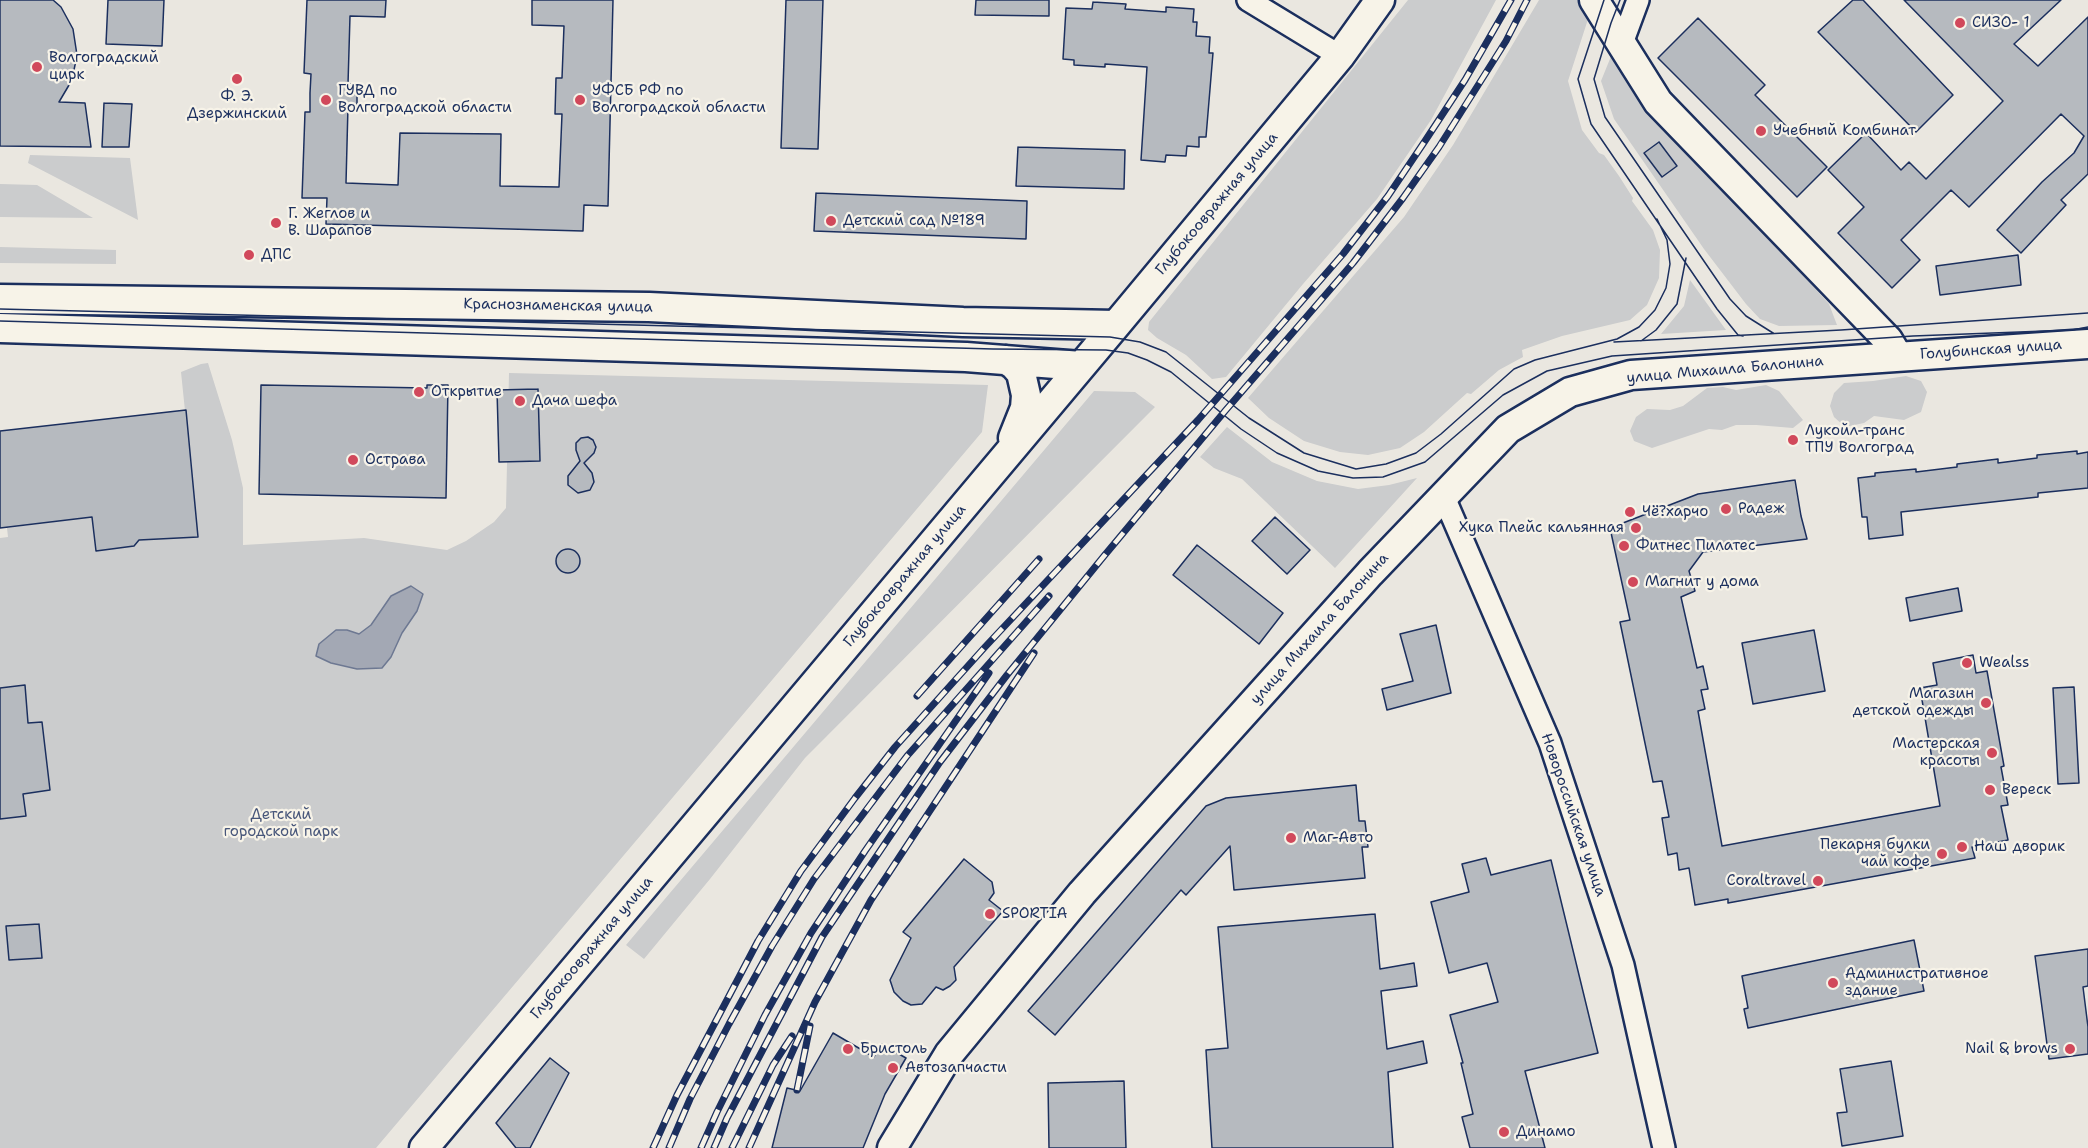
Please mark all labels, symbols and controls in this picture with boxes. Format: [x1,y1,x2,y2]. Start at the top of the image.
place label: СИЗО- 1 [1972,14,2030,32]
marker: СИЗО- 1 [1953,16,1967,30]
place label: Волгоградский цирк [49,49,158,84]
marker: Волгоградский цирк [30,60,44,74]
marker: Ф. Э. Дзержинский [230,72,244,86]
place label: ГУВД по Волгоградской области [338,82,512,117]
place label: УФСБ РФ по Волгоградской области [592,82,766,117]
place label: Ф. Э. Дзержинский [187,88,287,123]
marker: ГУВД по Волгоградской области [319,93,333,107]
marker: УФСБ РФ по Волгоградской области [573,93,587,107]
place label: Учебный Комбинат [1773,122,1916,140]
marker: Учебный Комбинат [1754,124,1768,138]
street label: Глубокоовражная улица [1152,129,1282,279]
place label: Г. Жеглов и В. Шарапов [288,205,372,240]
place label: Детский сад №189 [843,212,985,230]
marker: Детский сад №189 [824,214,838,228]
marker: Г. Жеглов и В. Шарапов [269,216,283,230]
place label: ДПС [261,246,291,264]
marker: ДПС [242,248,256,262]
street label: Краснознаменская улица [463,295,653,317]
street label: Голубинская улица [1919,336,2063,364]
street label: улица Михаила Балонина [1626,352,1824,388]
place label: Открытие [431,383,502,401]
marker: Открытие [412,385,426,399]
place label: Дача шефа [532,392,617,410]
marker: Дача шефа [513,394,527,408]
place label: Лукойл-транс ТПУ Волгоград [1805,422,1914,457]
marker: Лукойл-транс ТПУ Волгоград [1786,433,1800,447]
place label: Острава [365,451,426,469]
marker: Острава [346,453,360,467]
place label: Радеж [1738,500,1784,518]
street label: Глубокоовражная улица [840,501,970,651]
marker: Радеж [1719,502,1733,516]
place label: Чё?харчо [1642,503,1708,521]
marker: Чё?харчо [1623,505,1637,519]
place label: Хука Плейс кальянная [1459,519,1624,537]
marker: Хука Плейс кальянная [1629,521,1643,535]
place label: Фитнес Пилатес [1636,537,1756,555]
marker: Фитнес Пилатес [1617,539,1631,553]
street label: улица Михаила Балонина [1247,550,1393,708]
place label: Магнит у дома [1645,573,1759,591]
marker: Магнит у дома [1626,575,1640,589]
place label: Wealss [1979,654,2029,672]
marker: Wealss [1960,656,1974,670]
place label: Магазин детской одежды [1853,685,1974,720]
marker: Магазин детской одежды [1979,696,1993,710]
street label: Новороссийская улица [1537,731,1609,899]
place label: Мастерская красоты [1892,735,1980,770]
marker: Мастерская красоты [1985,746,1999,760]
place label: Вереск [2002,781,2051,799]
marker: Вереск [1983,783,1997,797]
park label: Детский городской парк [224,806,338,841]
place label: Маг-Авто [1303,829,1373,847]
marker: Маг-Авто [1284,831,1298,845]
place label: Пекарня булки чай кофе [1820,836,1930,871]
place label: Наш дворик [1974,838,2065,856]
marker: Наш дворик [1955,840,1969,854]
marker: Пекарня булки чай кофе [1935,847,1949,861]
place label: Coraltravel [1727,872,1806,890]
street label: Глубокоовражная улица [527,873,657,1023]
marker: Coraltravel [1811,874,1825,888]
place label: SPORTIA [1002,905,1067,923]
marker: SPORTIA [983,907,997,921]
place label: Административное здание [1845,965,1989,1000]
marker: Административное здание [1826,976,1840,990]
place label: Бристоль [860,1040,927,1058]
place label: Nail & brows [1965,1040,2058,1058]
marker: Бристоль [841,1042,855,1056]
marker: Nail & brows [2063,1042,2077,1056]
place label: Автозапчасти [905,1059,1007,1077]
marker: Автозапчасти [886,1061,900,1075]
place label: Динамо [1516,1123,1576,1141]
marker: Динамо [1497,1125,1511,1139]

